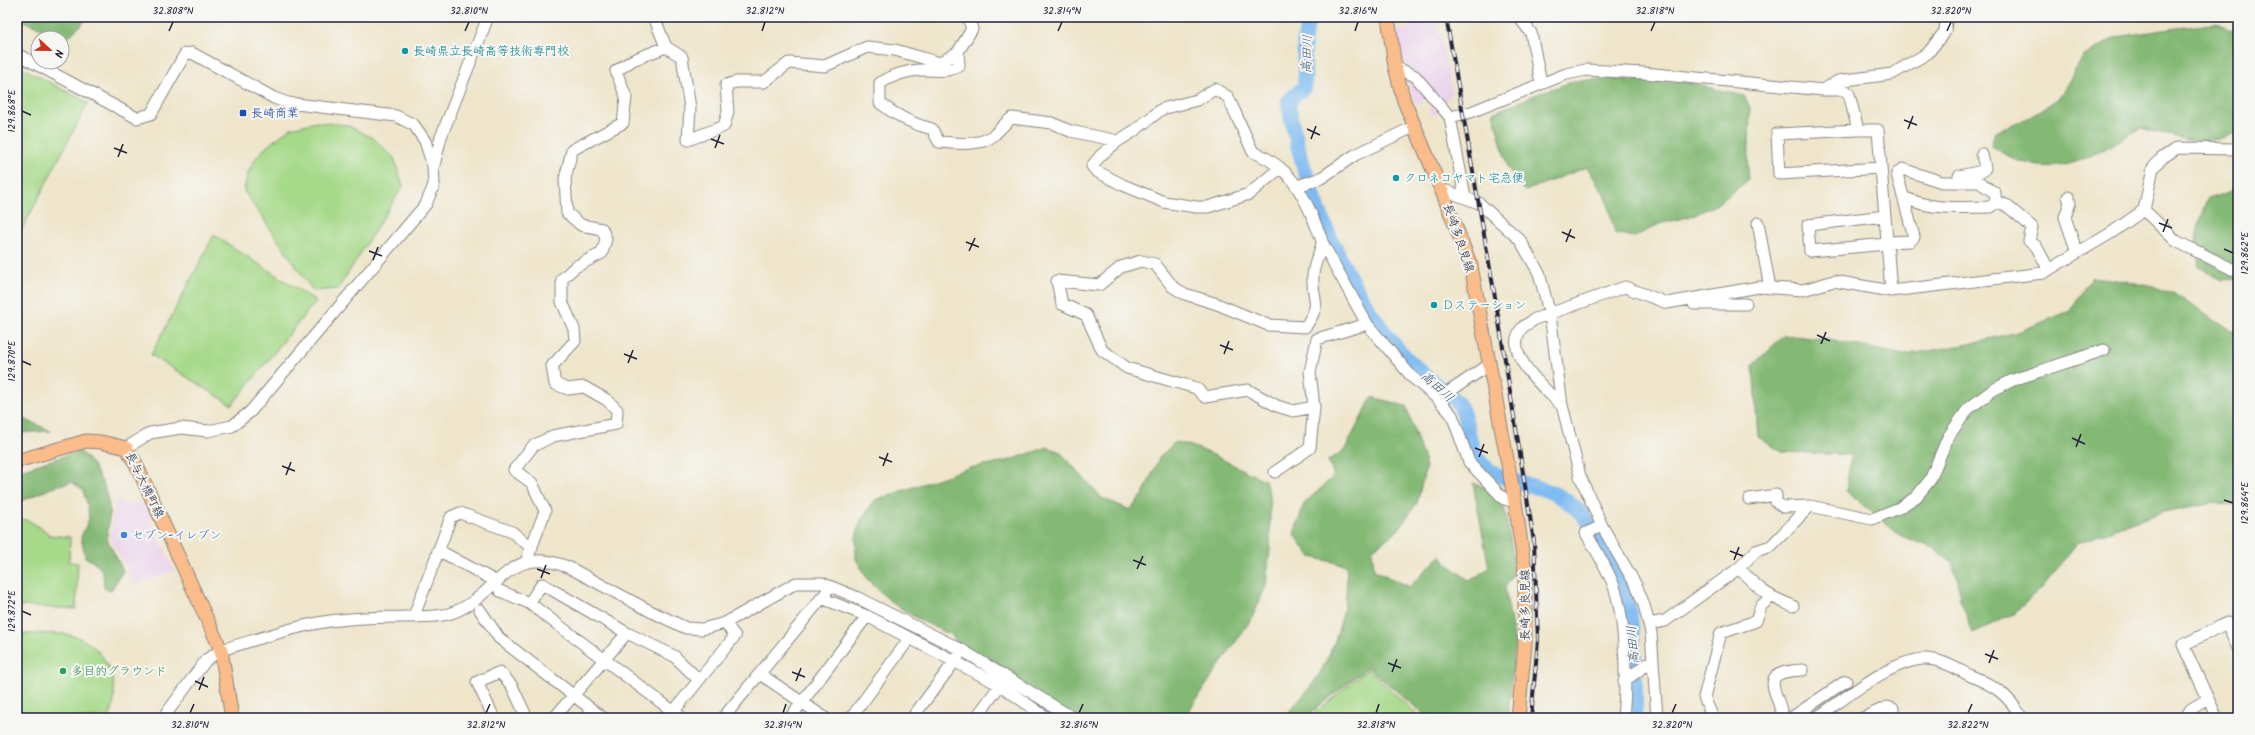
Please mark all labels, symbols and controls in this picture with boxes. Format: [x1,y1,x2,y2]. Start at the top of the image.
text: 32.808°N [152,3,194,19]
text: 32.810°N [450,3,488,19]
text: 32.812°N [745,3,785,19]
text: 32.814°N [1043,3,1082,19]
text: 32.816°N [1339,3,1378,19]
text: 32.818°N [1635,3,1675,19]
text: 32.820°N [1931,3,1972,19]
north arrow [30,30,70,70]
water label: 高田川 [1296,34,1319,74]
place label: 長崎県立長崎高等技術専門校 [413,42,569,61]
marker: 長崎県立長崎高等技術専門校 [400,46,410,56]
text: N [49,47,68,60]
text: 129.868°E [4,88,20,133]
place label: 長崎商業 [251,104,299,123]
marker: 長崎商業 [238,108,248,118]
place label: クロネコヤマト宅急便 [1404,169,1524,188]
marker: クロネコヤマト宅急便 [1391,173,1401,183]
street label: 長崎多良見線 [1438,201,1479,275]
text: 129.862°E [2237,230,2253,274]
place label: Ｄステーション [1442,296,1526,315]
marker: Ｄステーション [1429,300,1439,310]
text: 129.870°E [4,339,20,382]
water label: 高田川 [1415,366,1459,408]
street label: 長与大橋町線 [120,449,169,522]
text: 129.864°E [2237,481,2253,524]
place label: セブン-イレブン [132,526,222,545]
marker: セブン-イレブン [119,530,129,540]
street label: 長崎多良見線 [1516,569,1535,641]
text: 129.872°E [4,589,20,632]
water label: 高田川 [1622,625,1645,665]
place label: 多目的グラウンド [71,662,167,681]
marker: 多目的グラウンド [58,666,68,676]
text: 32.810°N [171,717,209,733]
text: 32.812°N [466,717,506,733]
text: 32.814°N [764,717,803,733]
text: 32.816°N [1060,717,1099,733]
text: 32.818°N [1356,717,1396,733]
text: 32.820°N [1652,717,1693,733]
text: 32.822°N [1947,717,1989,733]

